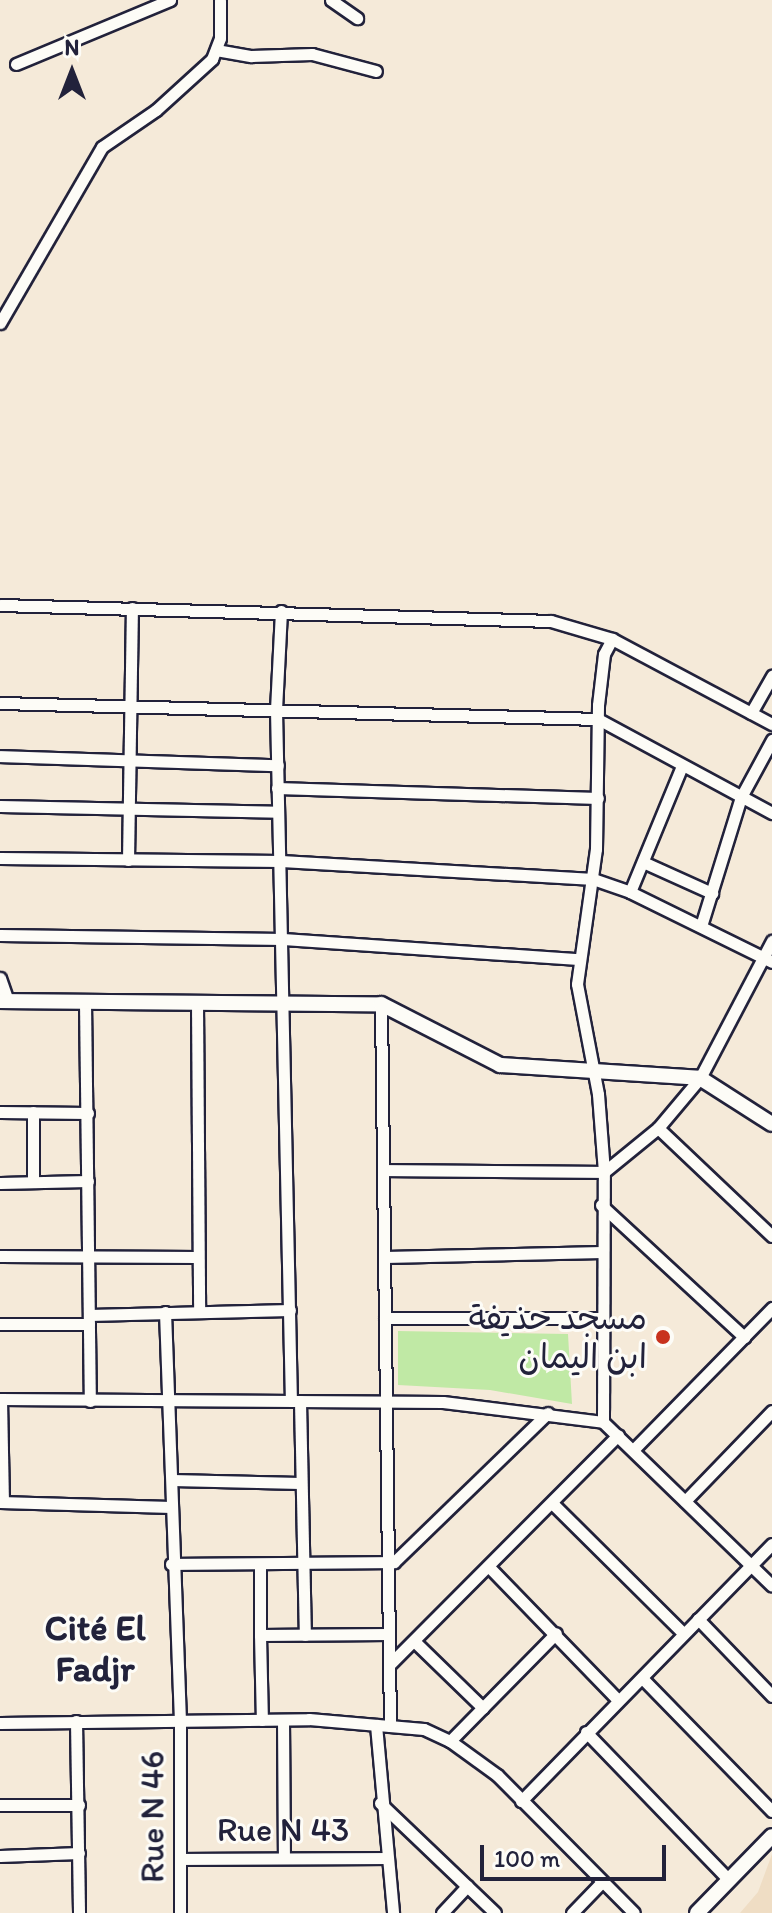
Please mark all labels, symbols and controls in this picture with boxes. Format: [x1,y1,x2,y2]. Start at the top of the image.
north arrow [32,32,112,112]
text: N [65,34,79,61]
place label: مسجد حذيفة ابن اليمان [469,1297,647,1376]
marker: مسجد حذيفة ابن اليمان [654,1328,672,1346]
district label: Cité El Fadjr [44,1605,146,1690]
street label: Rue N 46 [132,1751,172,1883]
street label: Rue N 43 [217,1810,349,1850]
scale bar [484,1829,670,1879]
text: 100 m [494,1844,560,1873]

